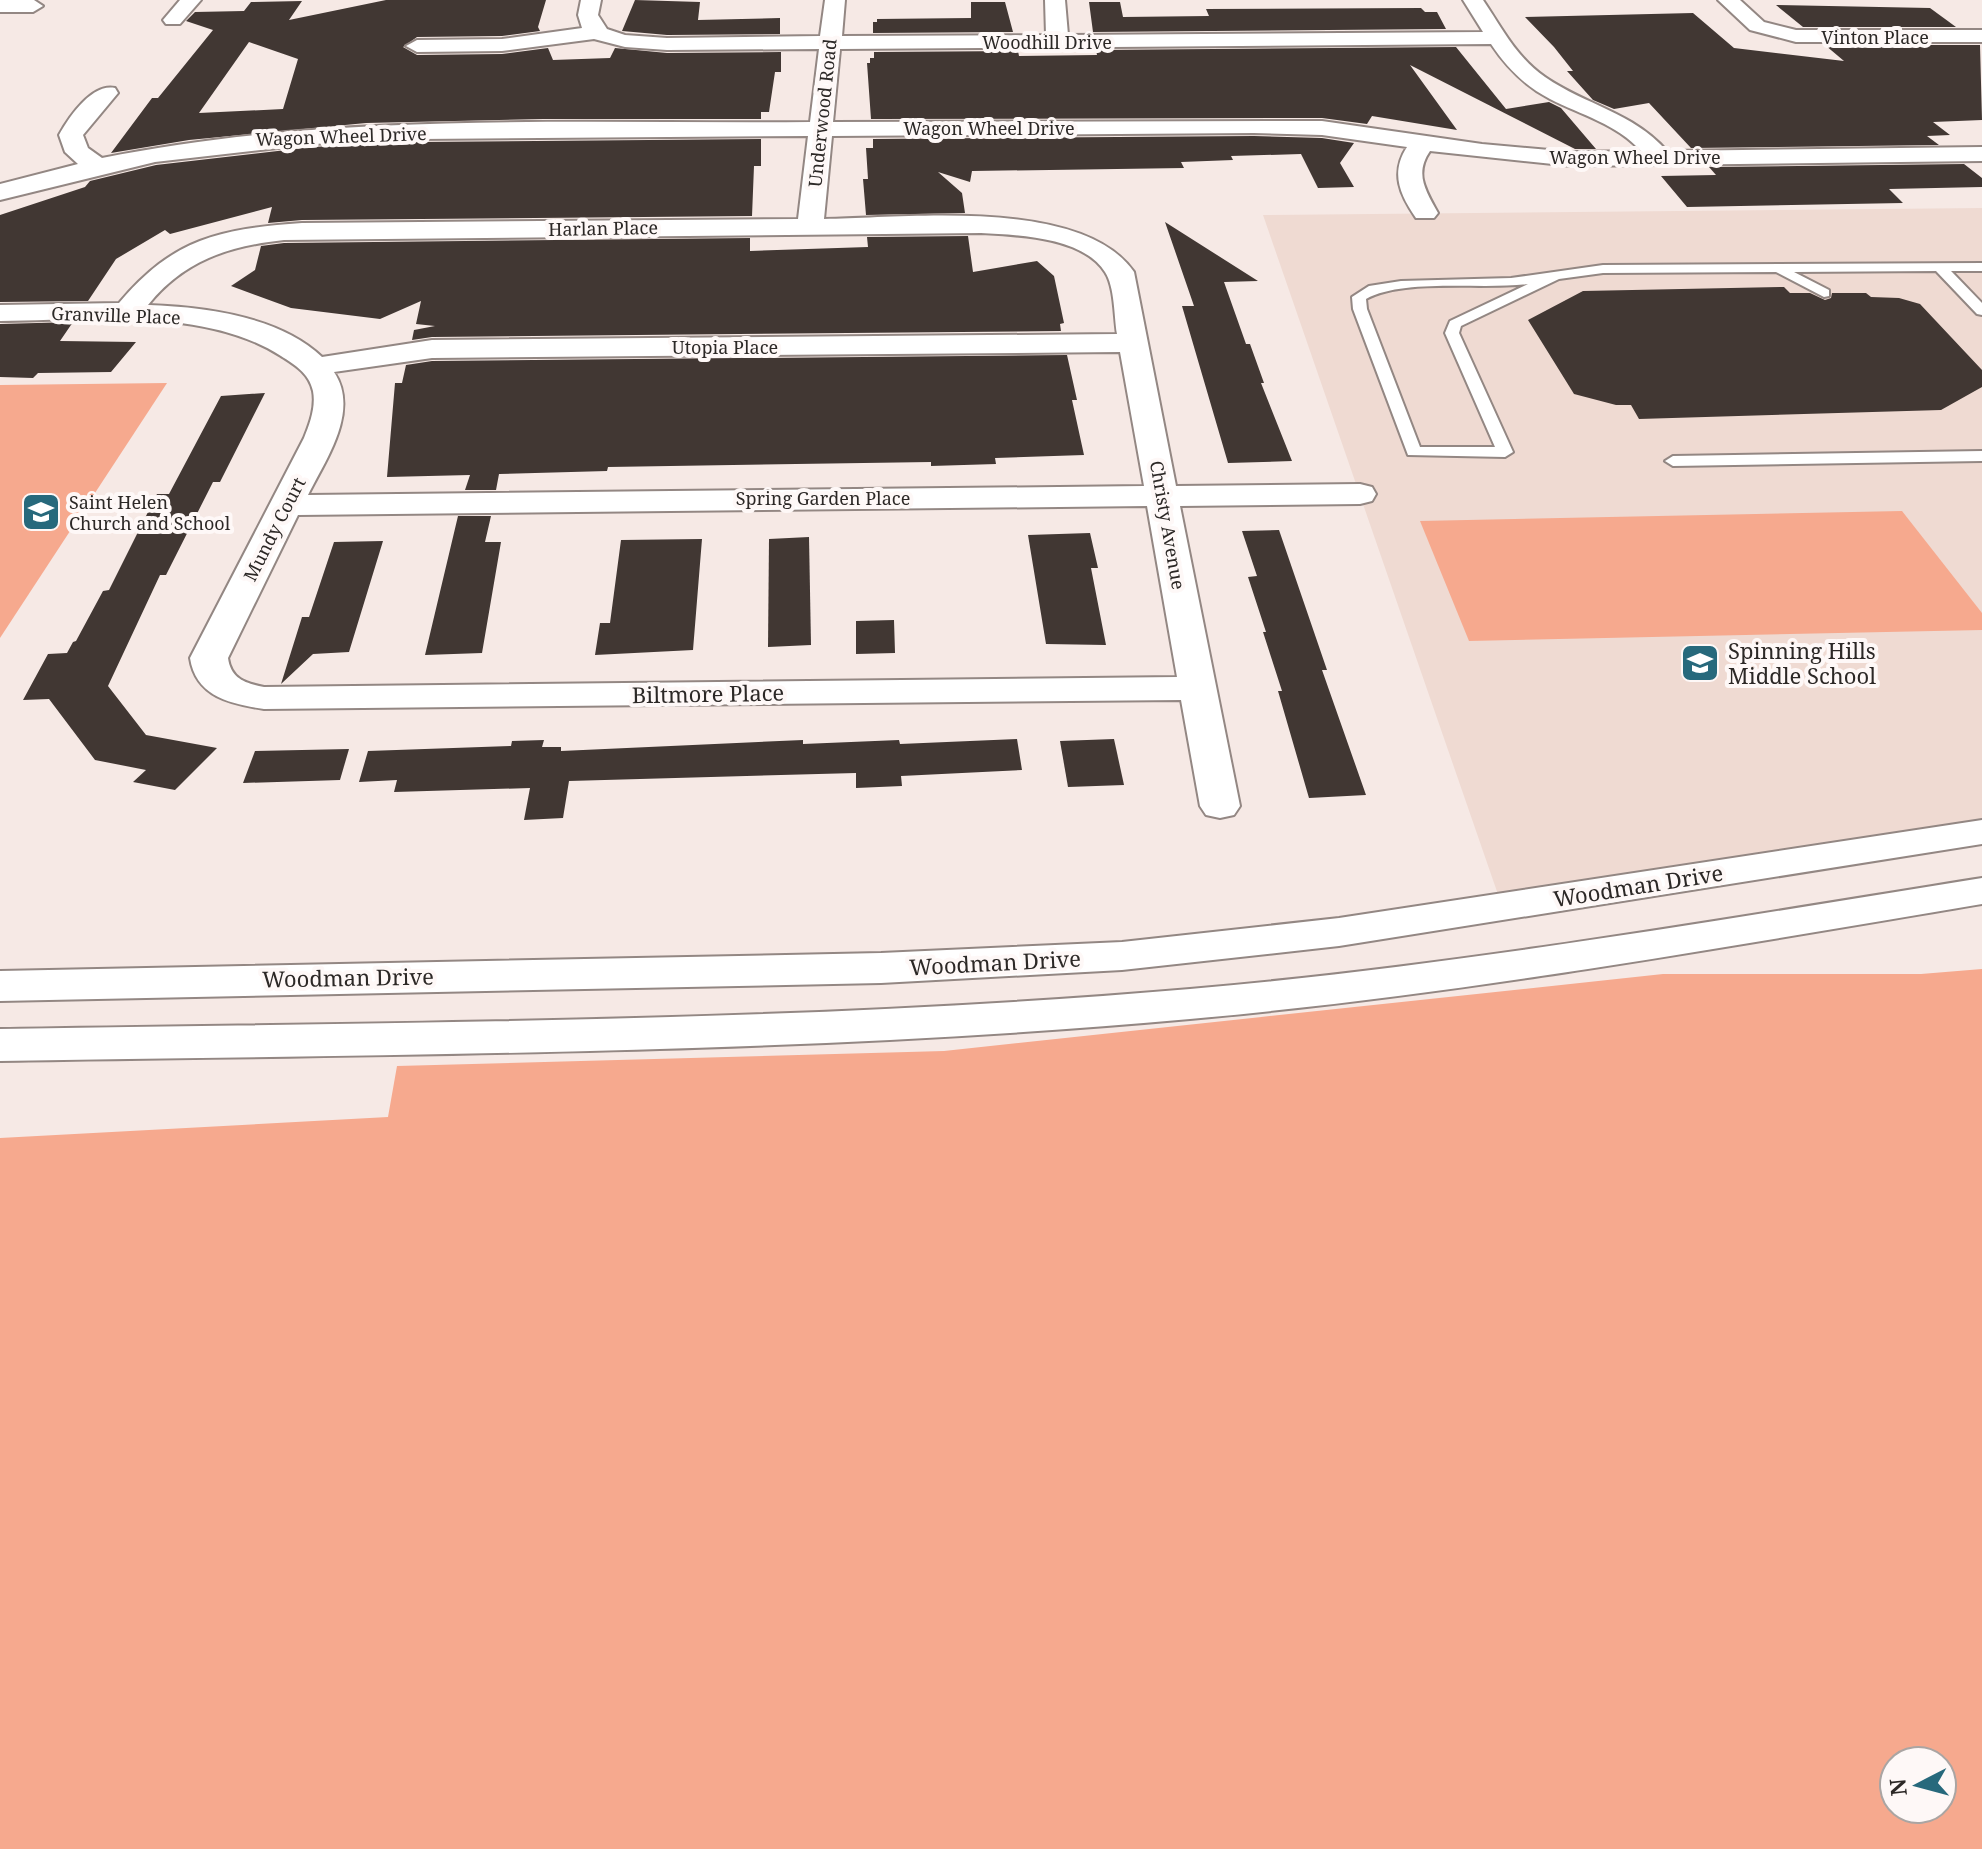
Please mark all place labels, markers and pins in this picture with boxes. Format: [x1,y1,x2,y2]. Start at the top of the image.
place label: Saint Helen Church and School [69,490,231,535]
school or university icon: Saint Helen Church and School [20,491,62,533]
place label: Spinning Hills Middle School [1728,635,1876,690]
school or university icon: Spinning Hills Middle School [1679,642,1721,684]

